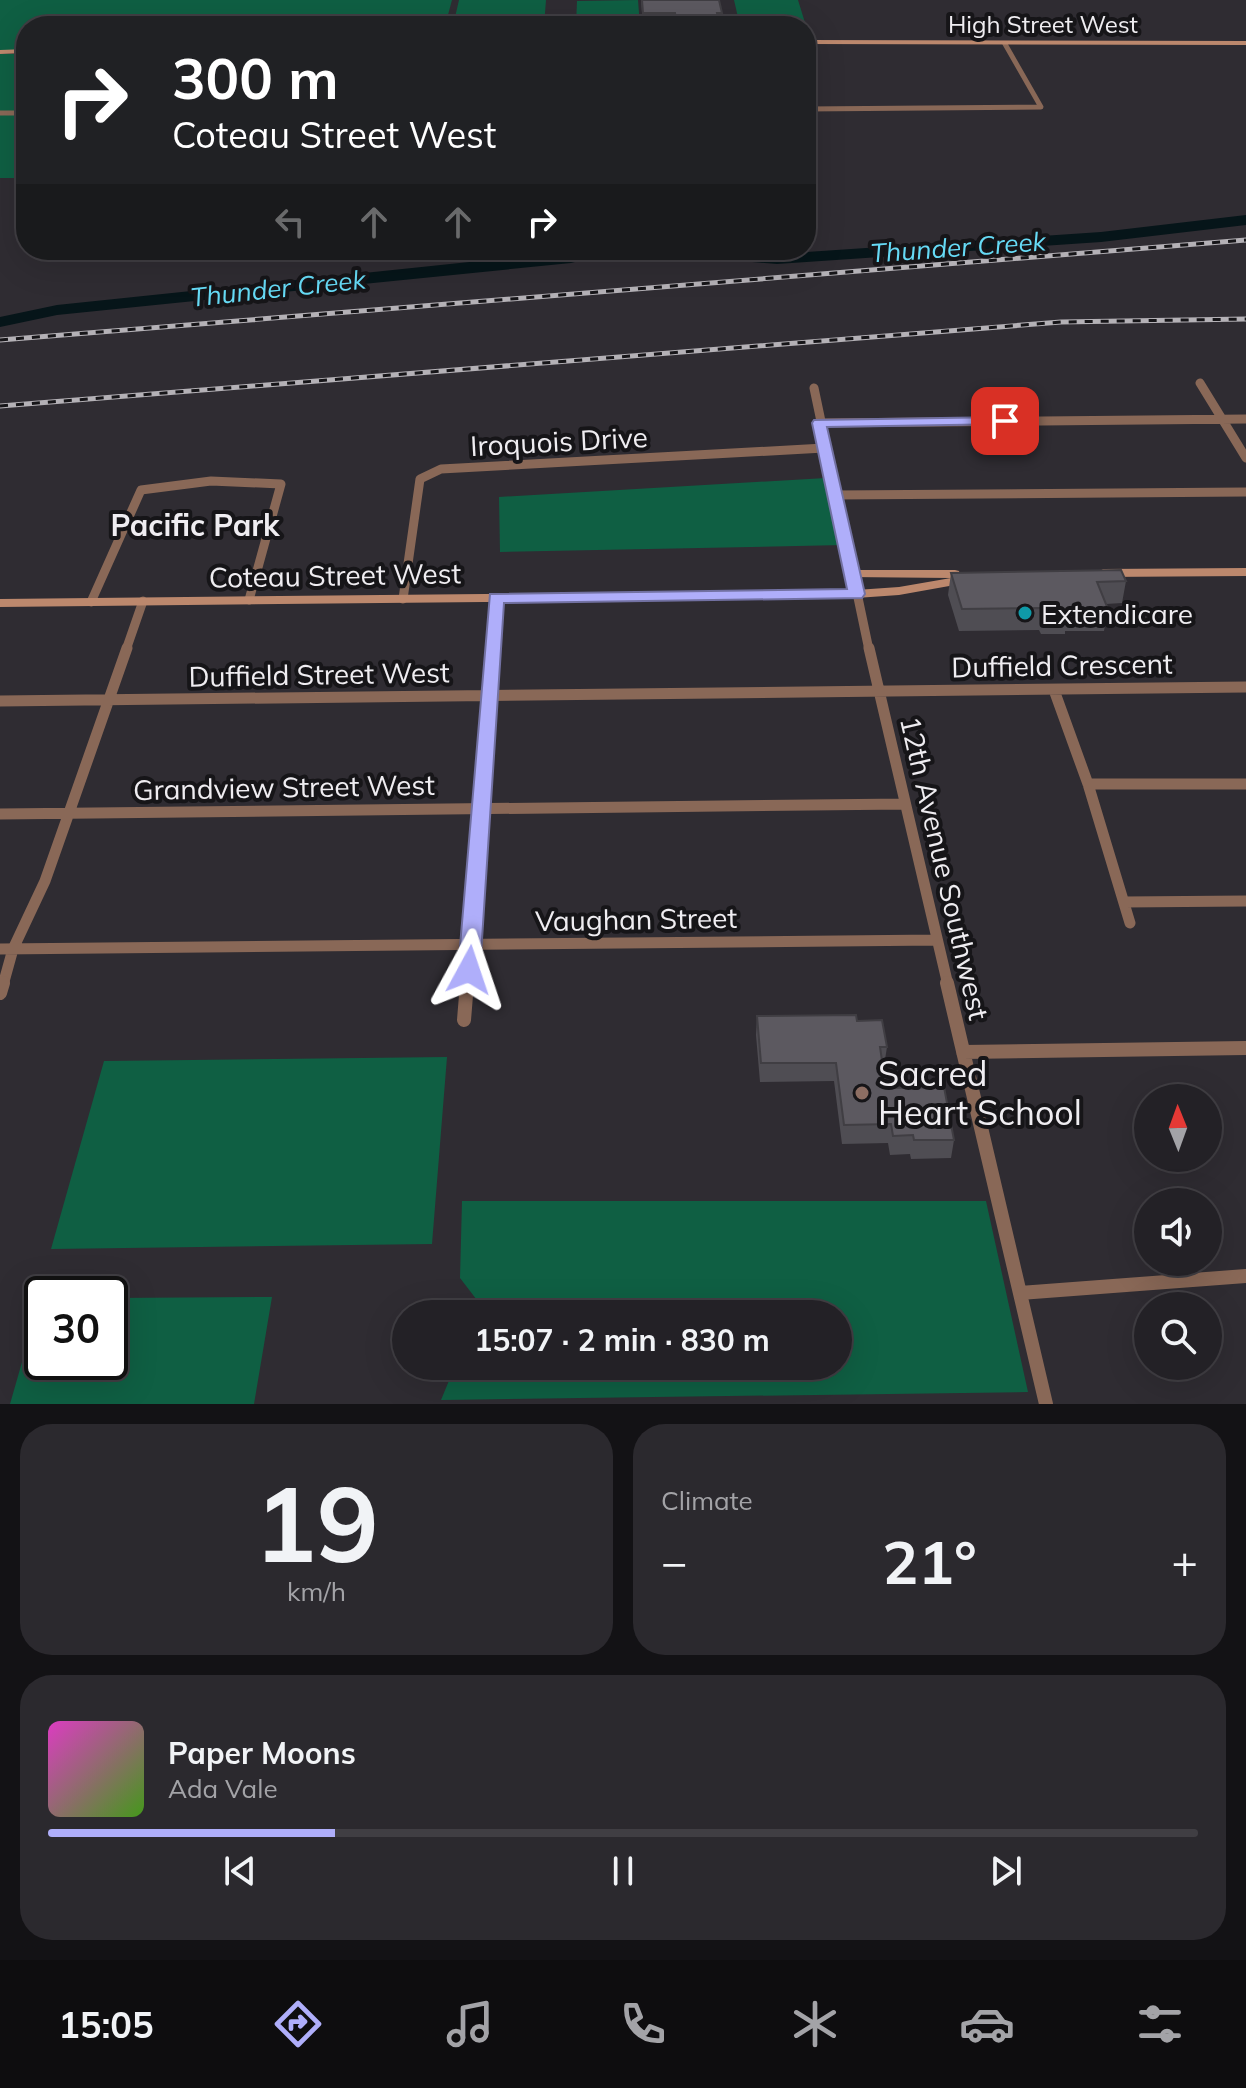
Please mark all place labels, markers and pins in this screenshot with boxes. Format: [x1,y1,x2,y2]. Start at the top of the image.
pin [971,387,1039,455]
place label: Extendicare [1041,596,1193,631]
marker: Extendicare [1016,604,1034,622]
place label: Sacred Heart School [878,1052,1082,1134]
marker: Sacred Heart School [853,1084,871,1102]

